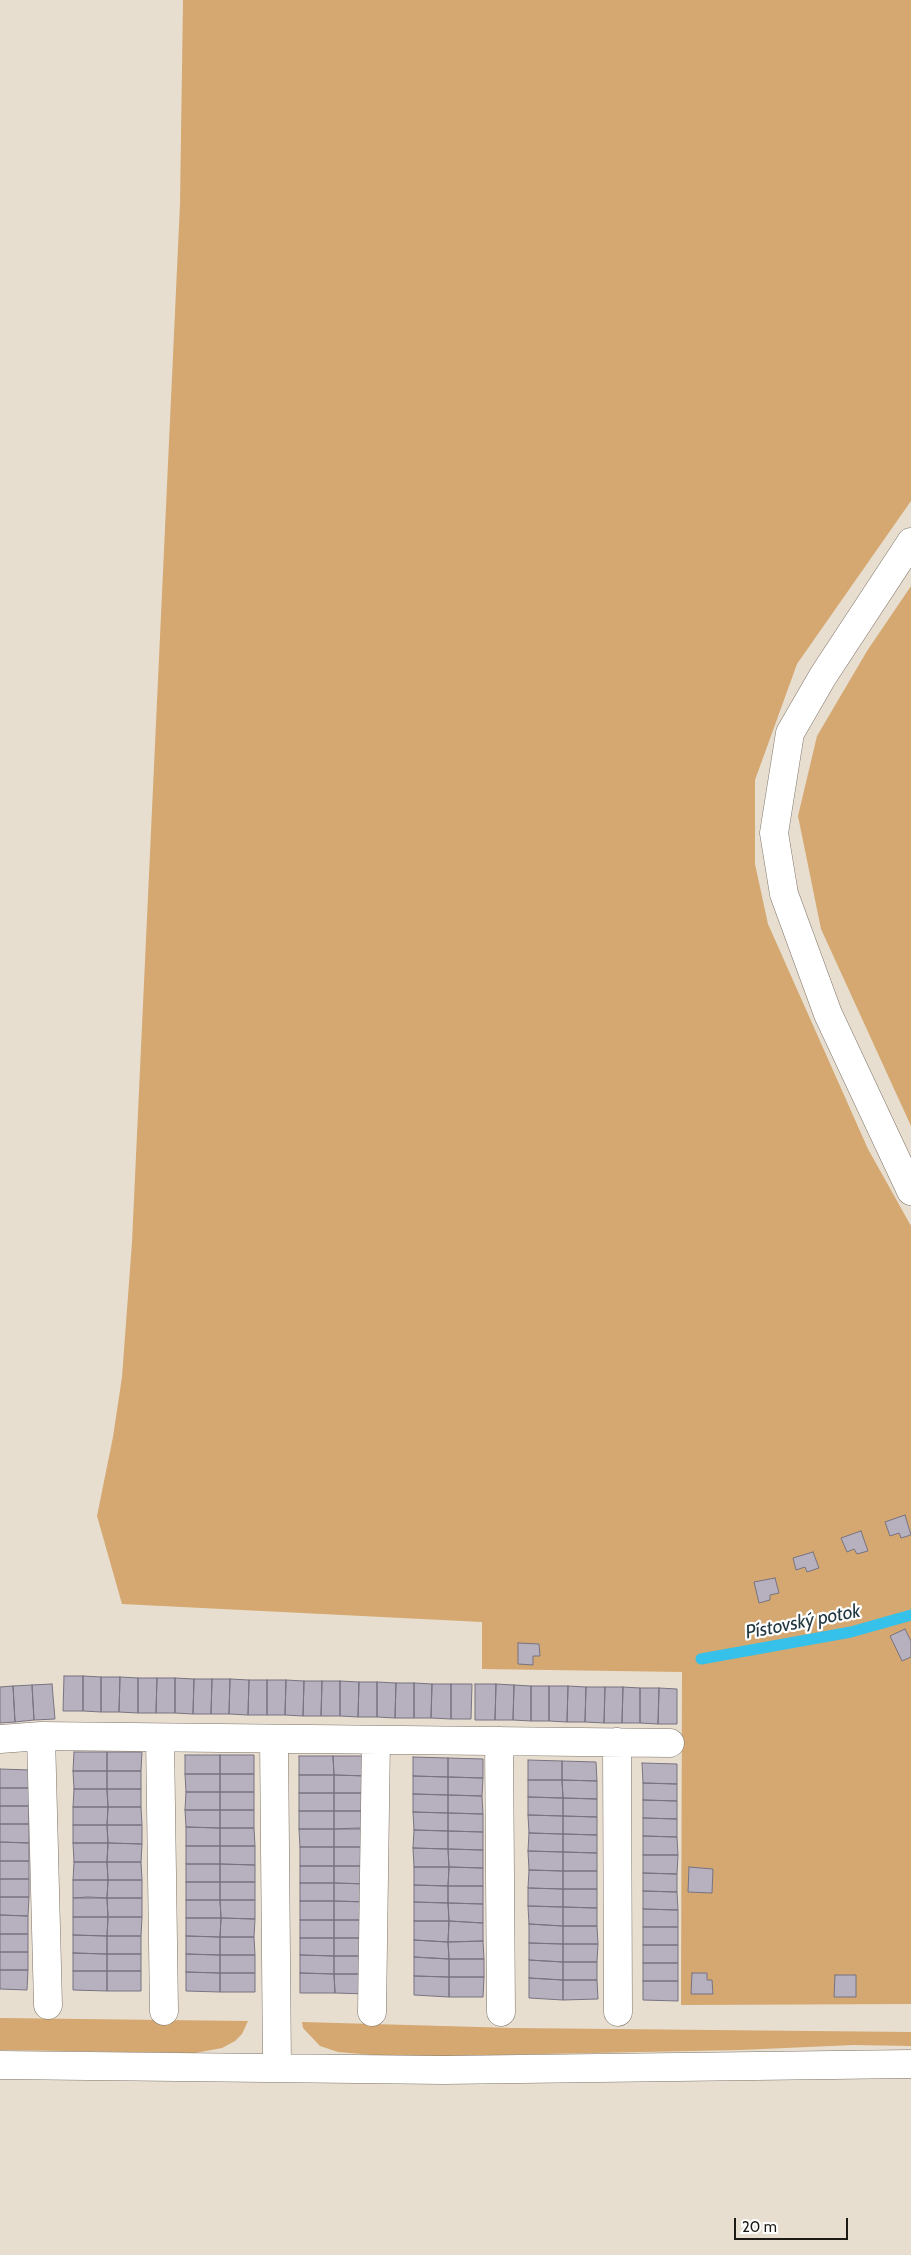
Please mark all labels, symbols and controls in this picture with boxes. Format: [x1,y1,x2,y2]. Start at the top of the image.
water label: Pístovský potok [744,1600,862,1644]
scale bar [736,2208,850,2240]
text: 20 m [742,2218,777,2236]

